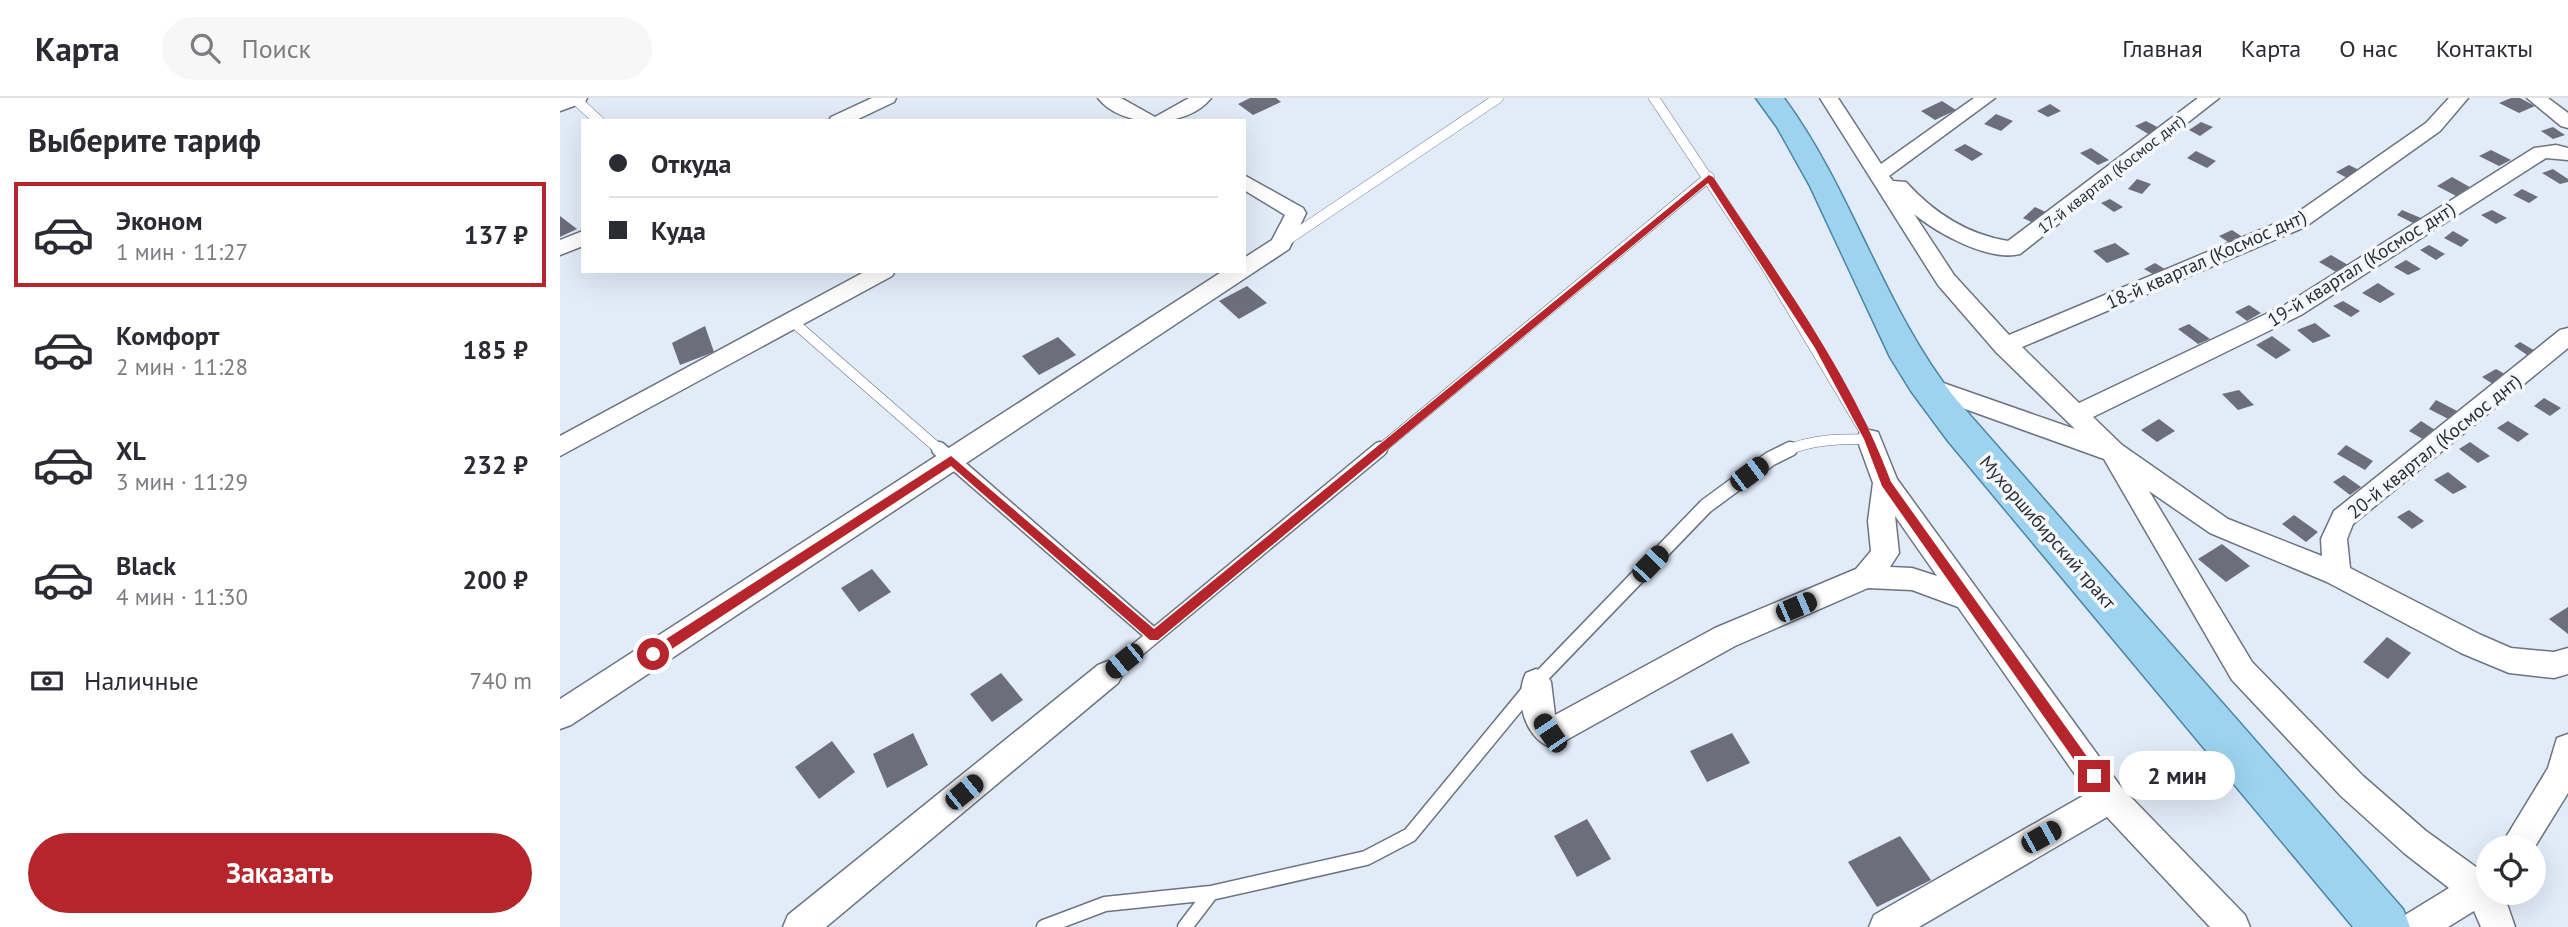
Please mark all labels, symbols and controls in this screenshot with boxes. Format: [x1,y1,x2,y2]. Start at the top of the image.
search box [162,17,652,80]
text: Карта [35,27,120,70]
icon: search [186,29,224,67]
text: Поиск [242,32,311,65]
text: Главная [2122,33,2203,64]
text: Карта [2241,33,2301,64]
text: О нас [2339,33,2398,64]
text: Контакты [2436,33,2533,64]
street label: 17-й квартал (Космос днт) [2033,110,2189,238]
text: Выберите тариф [28,119,261,161]
text: Откуда [651,147,731,180]
street label: 19-й квартал (Космос днт) [2263,196,2459,332]
icon: car [32,203,95,266]
text: Эконом [116,204,203,237]
street label: 18-й квартал (Космос днт) [2102,204,2310,314]
text: Куда [651,214,706,247]
text: 137 ₽ [464,218,528,251]
text: 1 мин · 11:27 [116,237,248,266]
icon: car [32,318,95,381]
text: Комфорт [116,319,219,352]
text: 185 ₽ [462,333,528,366]
text: 2 мин · 11:28 [116,352,248,381]
street label: 20-й квартал (Космос днт) [2342,368,2526,524]
icon: car [32,433,95,496]
text: XL [116,434,146,467]
text: 232 ₽ [462,448,528,481]
street label: Мухоршибирский тракт [1975,450,2122,614]
car [1726,453,1773,495]
text: 3 мин · 11:29 [116,467,248,496]
car [1628,542,1673,586]
icon: car [32,548,95,611]
text: Black [116,549,176,582]
text: 200 ₽ [462,563,528,596]
text: 4 мин · 11:30 [116,582,248,611]
car [1773,589,1820,625]
route start [637,638,669,670]
car [1102,640,1147,682]
icon: cash [28,662,66,700]
text: Наличные [84,664,199,697]
text: 740 m [470,666,532,695]
car [1530,710,1571,756]
callout: 2 мин [2118,752,2234,800]
route end [2078,760,2110,792]
text: 2 мин [2147,761,2207,790]
car [942,771,987,813]
car [2018,818,2065,856]
button: Заказать [28,833,532,913]
map controls [2476,835,2546,905]
button: locate [2476,835,2546,905]

